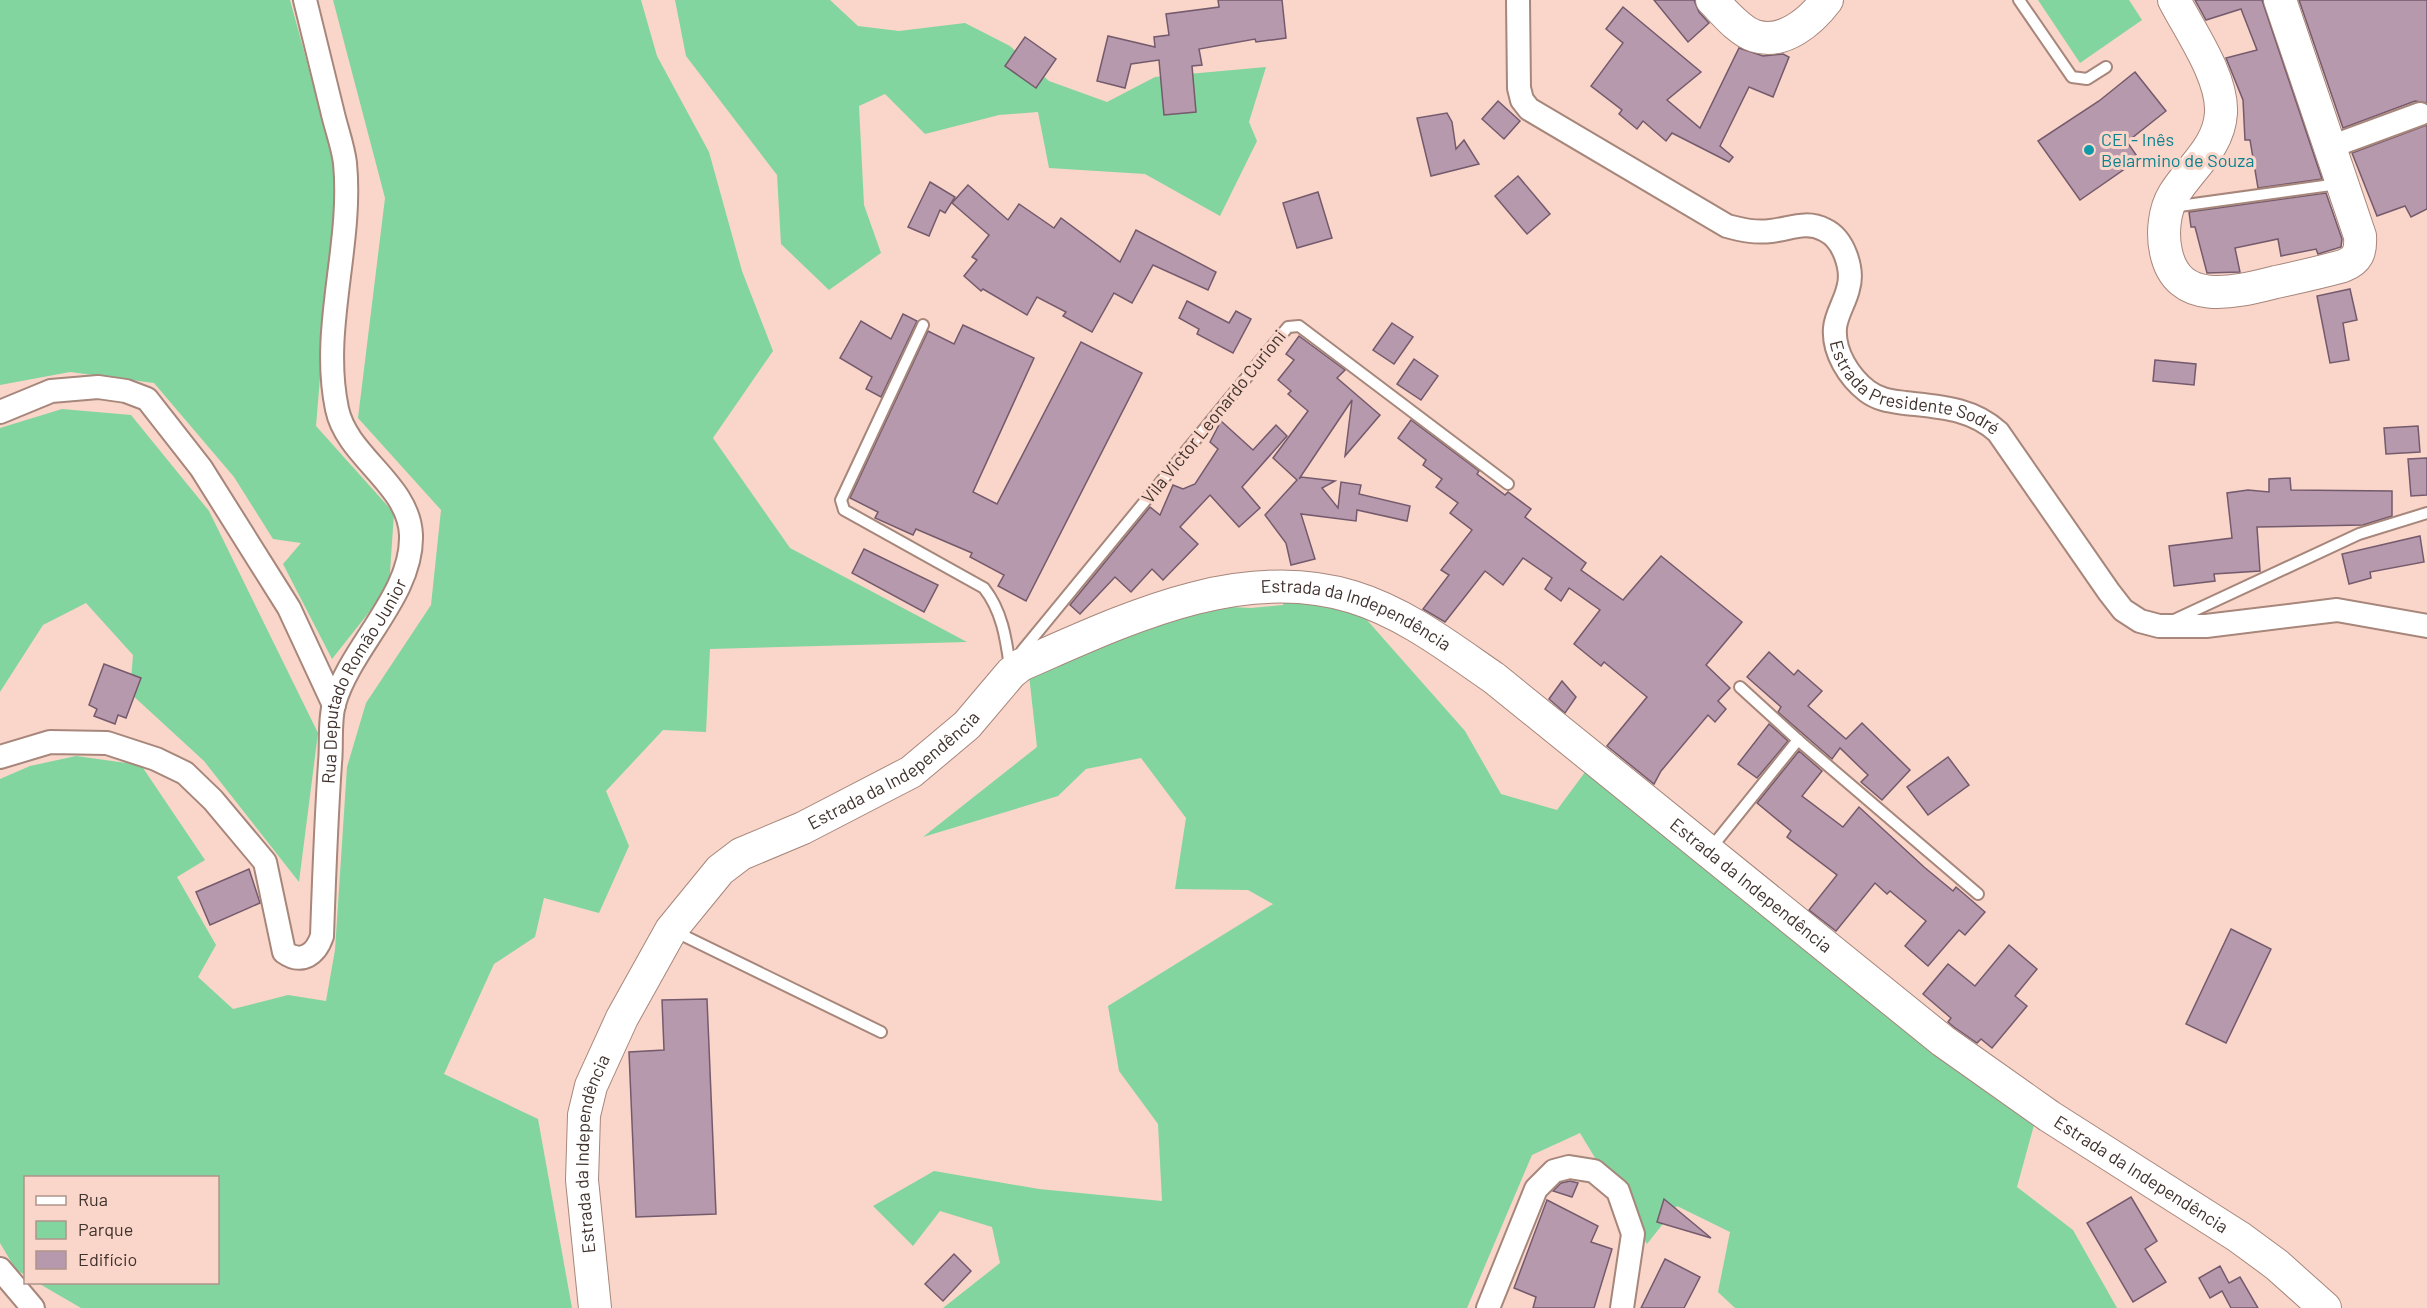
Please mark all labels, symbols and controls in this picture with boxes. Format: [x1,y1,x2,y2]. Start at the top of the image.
place label: CEI - Inês Belarmino de Souza [2101,128,2254,171]
marker: CEI - Inês Belarmino de Souza [2082,143,2096,157]
street label: Vila Victor Leonardo Curioni [1136,325,1290,508]
street label: Estrada Presidente Sodré [1826,338,2005,439]
street label: Estrada da Independência [1260,574,1456,655]
street label: Rua Deputado Romão Junior [317,575,411,784]
street label: Estrada da Independência [804,706,984,834]
street label: Estrada da Independência [1666,813,1837,957]
street label: Estrada da Independência [570,1051,614,1254]
street label: Estrada da Independência [2050,1110,2233,1237]
legend [24,1176,219,1284]
text: Rua [78,1188,108,1210]
text: Parque [78,1218,133,1240]
text: Edifício [78,1248,137,1270]

